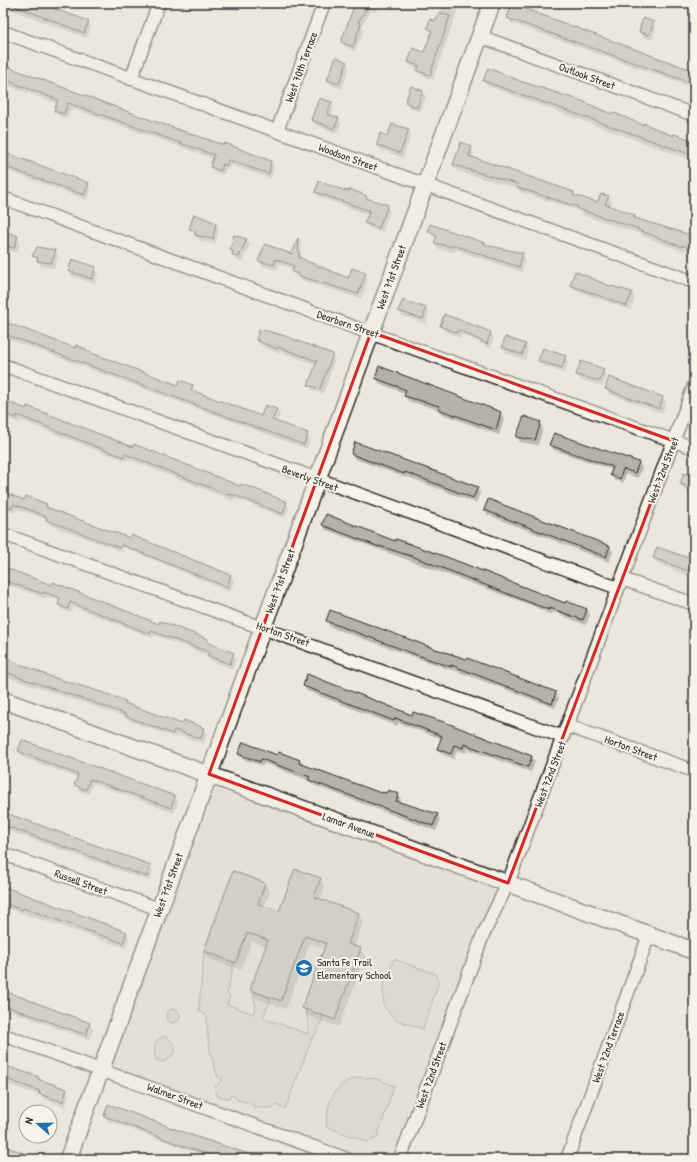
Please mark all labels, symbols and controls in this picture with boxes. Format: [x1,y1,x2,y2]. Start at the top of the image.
street label: West 70th Terrace [282,29,320,104]
street label: Outlook Street [557,59,617,93]
street label: Woodson Street [317,140,380,174]
street label: West 71st Street [373,243,409,311]
street label: Dearborn Street [315,307,381,341]
street label: West 72nd Street [644,435,682,505]
street label: Beverly Street [280,461,340,495]
street label: West 71st Street [262,547,298,615]
street label: Horton Street [255,618,312,650]
street label: Horton Street [603,732,659,764]
street label: West 72nd Street [531,739,569,809]
street label: Lamar Avenue [321,809,378,841]
street label: West 71st Street [150,851,186,919]
street label: Russell Street [53,866,109,898]
place label: Santa Fe Trail Elementary School [317,955,391,982]
school or university icon: Santa Fe Trail Elementary School [294,958,314,978]
street label: West 72nd Terrace [589,1009,628,1085]
street label: West 72nd Street [413,1040,450,1110]
street label: Walmer Street [145,1079,205,1113]
north arrow [18,1104,58,1144]
text: N [21,1115,36,1126]

